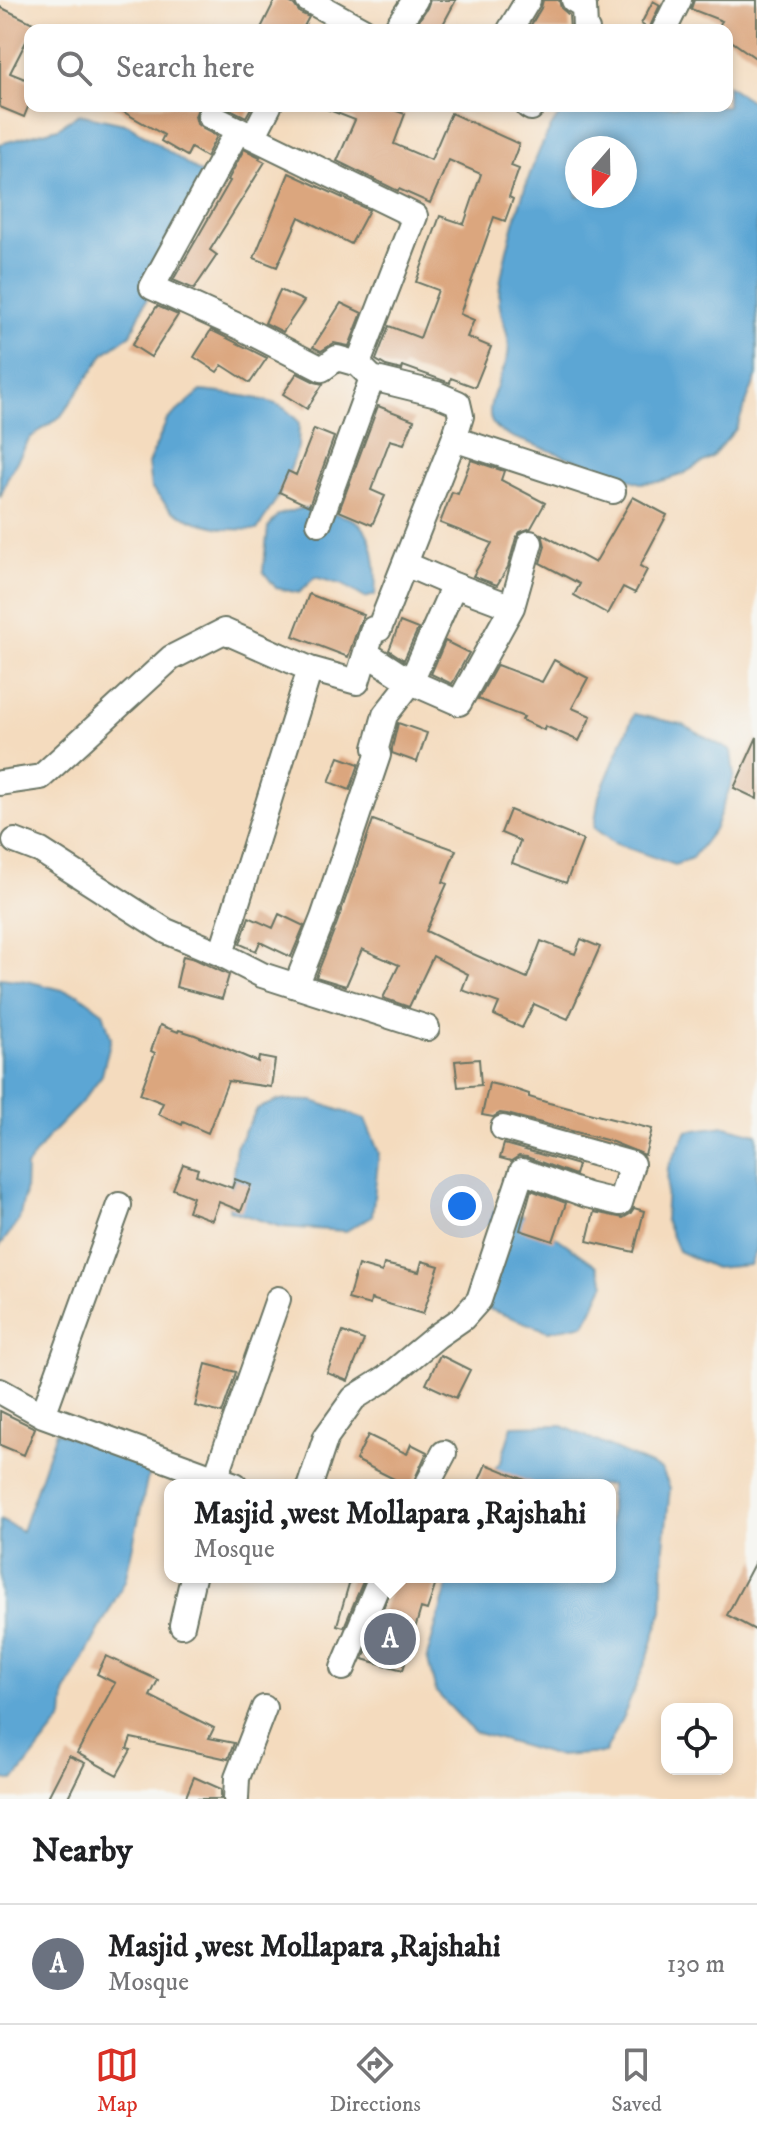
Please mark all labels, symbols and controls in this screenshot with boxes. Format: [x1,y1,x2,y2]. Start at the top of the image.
search box [24,24,733,112]
icon: search [52,46,96,90]
text: Search here [116,50,255,87]
north arrow [565,136,637,208]
your location [442,1186,482,1226]
popup [164,1479,616,1583]
text: Masjid ,west Mollapara ,Rajshahi [194,1496,586,1533]
text: Mosque [194,1533,275,1566]
pin: A [364,1609,416,1669]
map controls [661,1703,733,1775]
button: locate [661,1703,733,1775]
text: Nearby [32,1830,133,1872]
text: Masjid ,west Mollapara ,Rajshahi [108,1929,500,1966]
text: A [50,1948,66,1981]
text: 130 m [667,1948,725,1981]
text: Mosque [108,1966,189,1999]
tab: Map [95,2043,139,2118]
tab: Directions [330,2043,421,2118]
tab: Saved [611,2043,662,2118]

